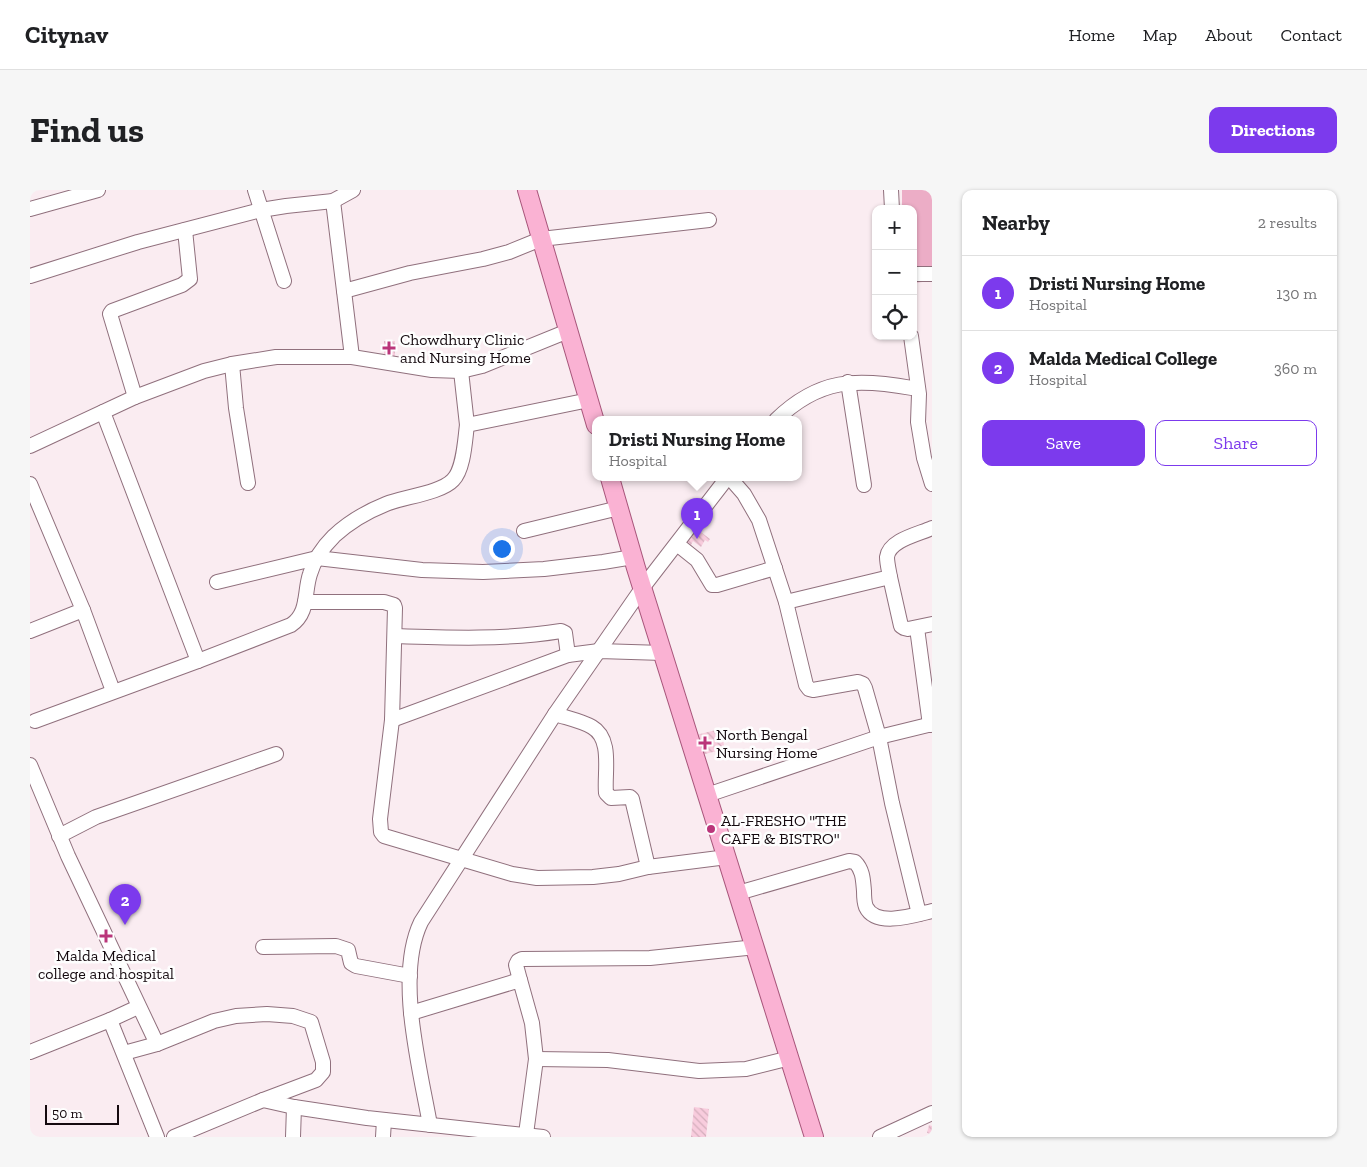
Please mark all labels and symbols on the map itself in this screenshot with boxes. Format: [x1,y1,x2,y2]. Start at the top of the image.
place label: Chowdhury Clinic and Nursing Home [400,330,531,367]
marker: Chowdhury Clinic and Nursing Home [382,341,396,355]
pin: 1 [681,498,713,539]
your location [489,536,515,562]
place label: North Bengal Nursing Home [716,725,817,762]
marker: North Bengal Nursing Home [698,736,712,750]
place label: AL-FRESHO "THE CAFE & BISTRO" [721,811,847,848]
marker: AL-FRESHO "THE CAFE & BISTRO" [705,823,717,835]
pin: 2 [109,884,141,925]
marker: Malda Medical college and hospital [99,929,113,943]
place label: Malda Medical college and hospital [38,946,174,983]
scale bar [45,1102,119,1125]

